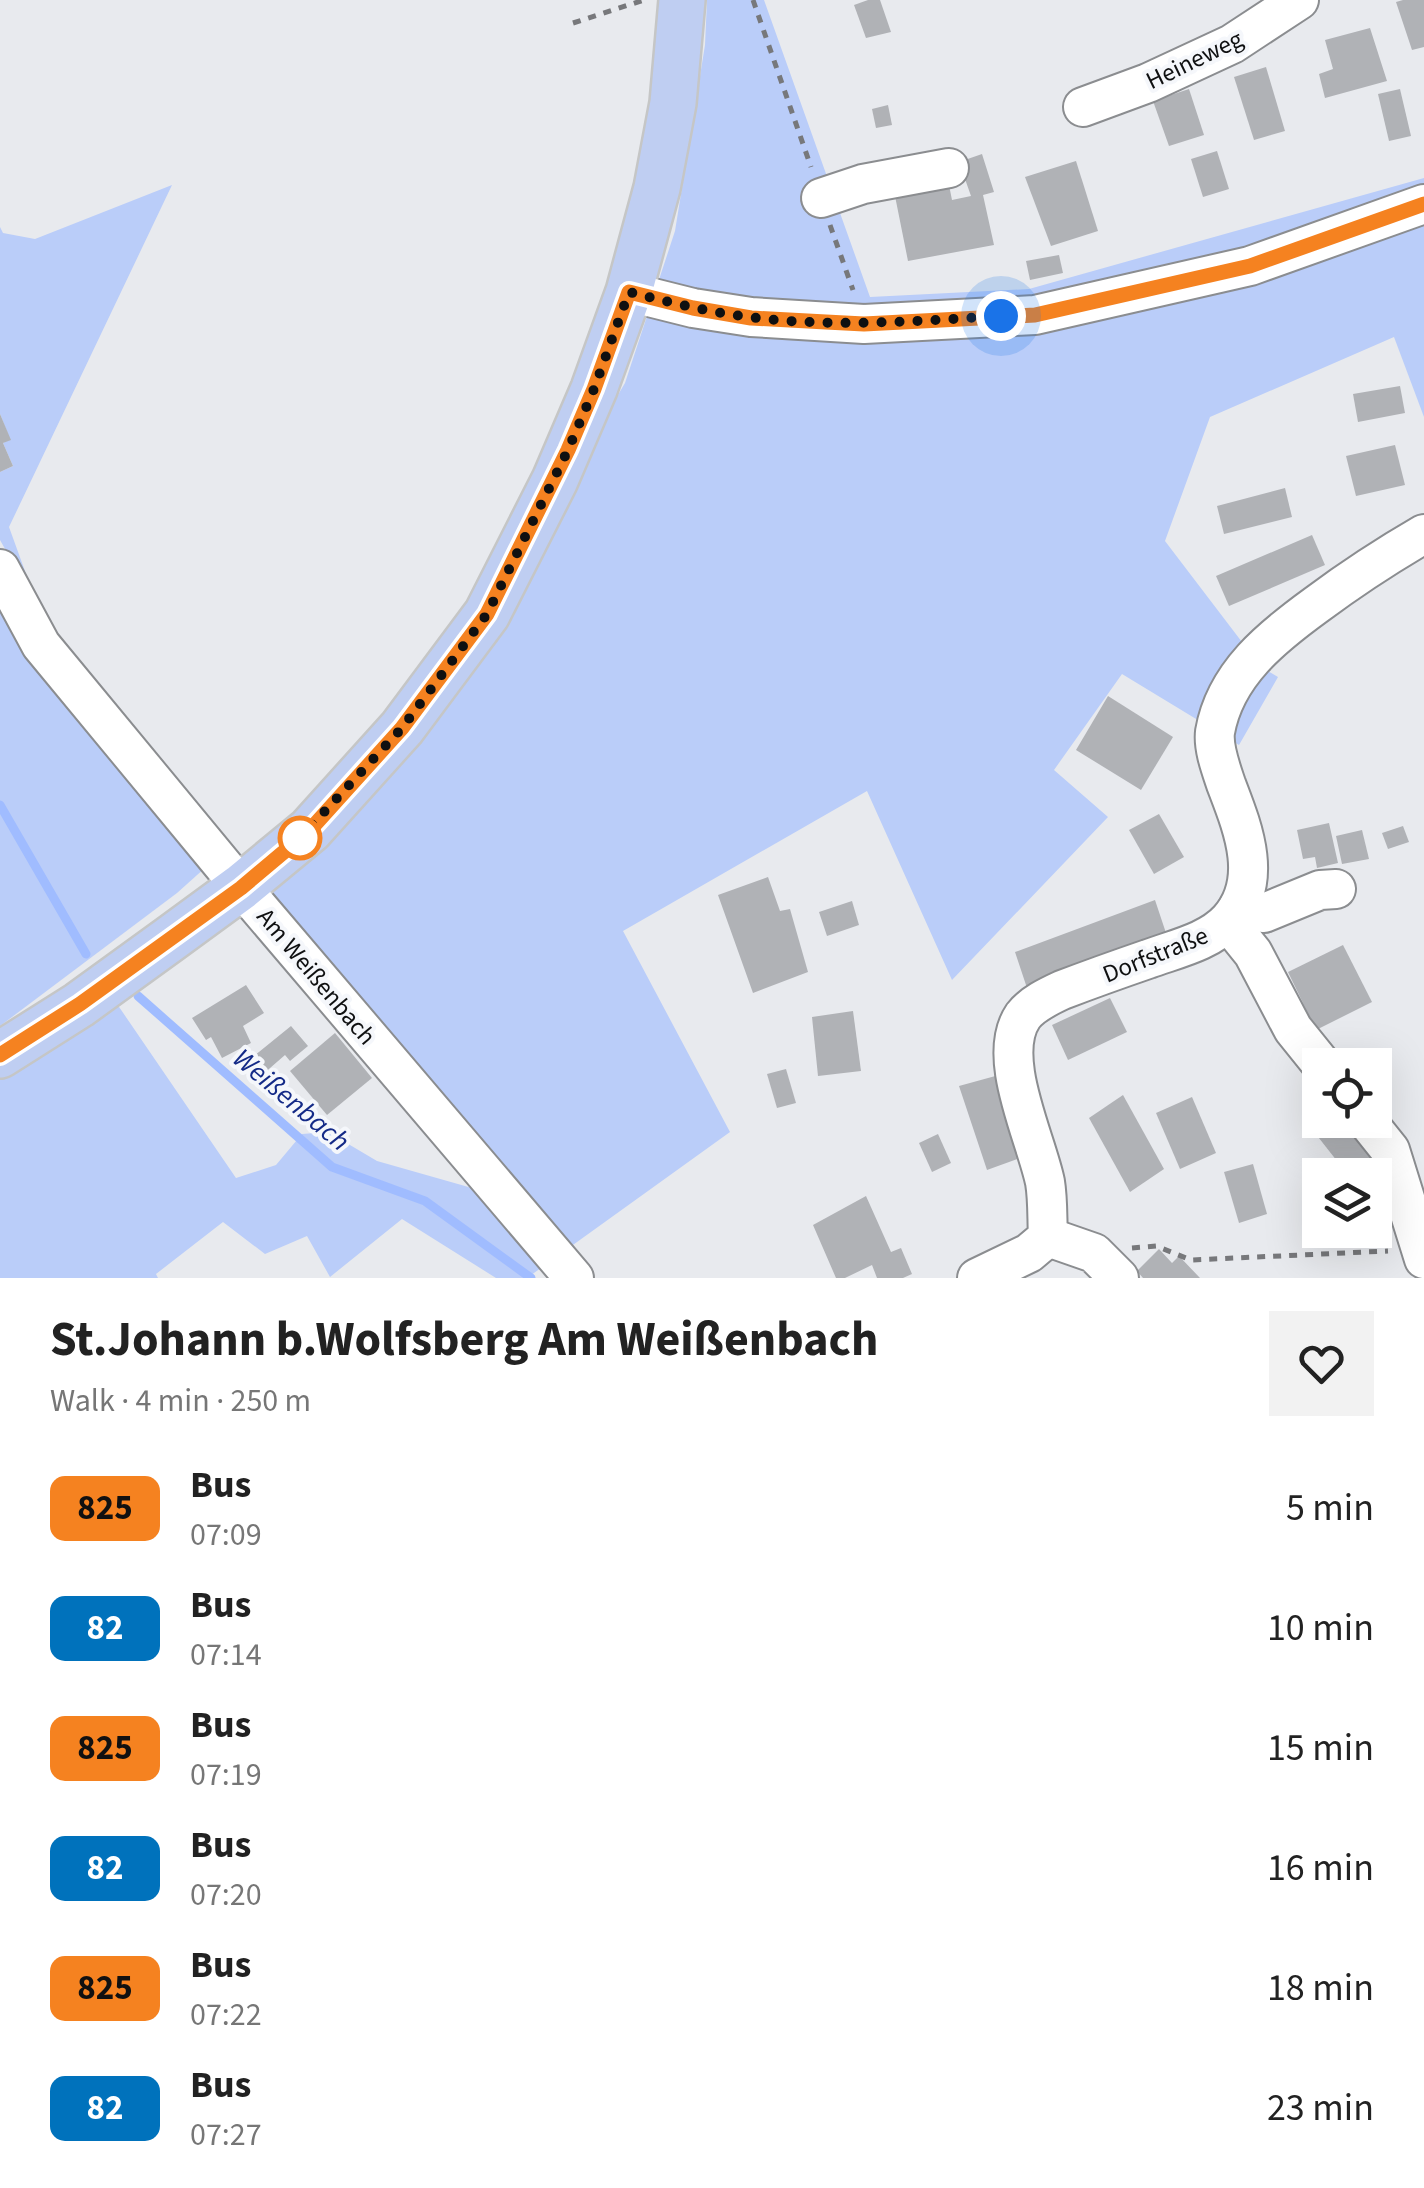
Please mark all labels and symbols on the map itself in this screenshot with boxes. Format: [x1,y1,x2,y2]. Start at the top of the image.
street label: Heineweg [1140,21,1249,99]
your location [976,291,1026,341]
unlabelled marker [279,817,321,859]
street label: Am Weißenbach [248,900,384,1053]
street label: Dorfstraße [1097,917,1213,992]
water label: Weißenbach [224,1039,358,1161]

